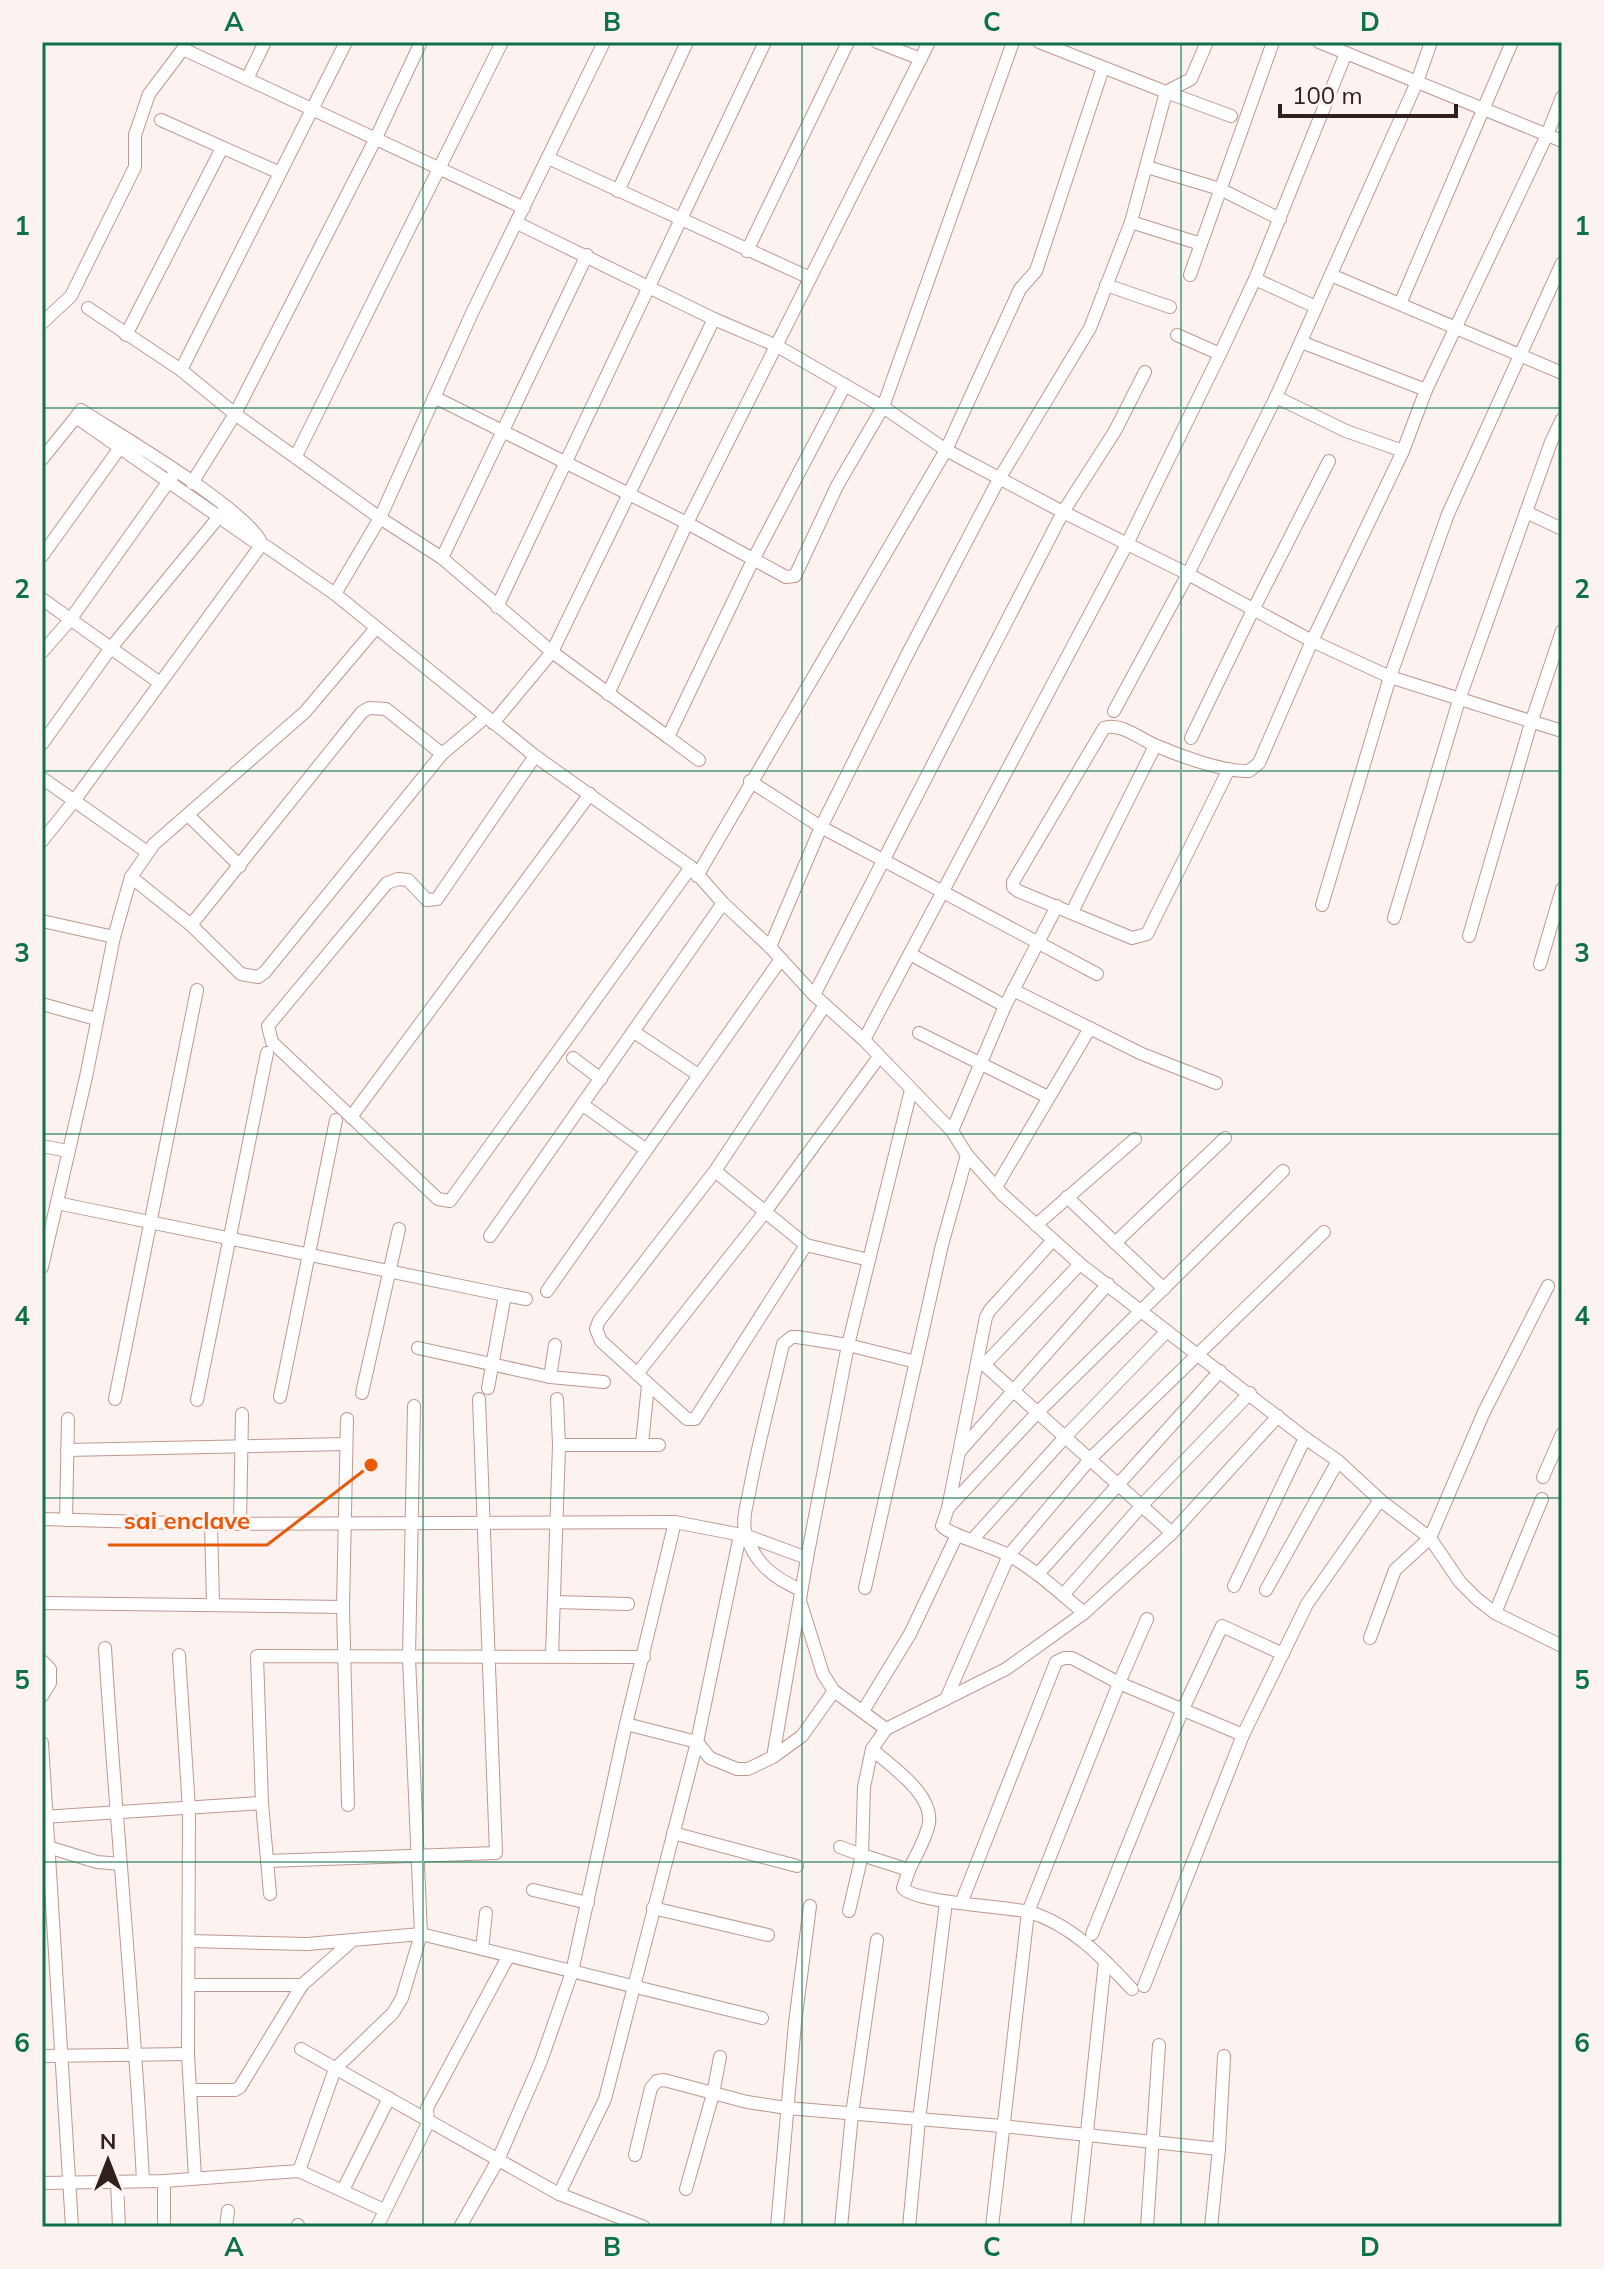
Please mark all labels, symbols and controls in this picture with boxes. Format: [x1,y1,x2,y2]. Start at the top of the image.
text: A [224,5,244,38]
text: B [603,5,621,38]
text: C [983,5,1001,38]
text: D [1360,5,1380,38]
scale bar [1280,68,1456,118]
text: 100 m [1292,80,1363,110]
text: 1 [14,209,30,242]
text: 1 [1574,209,1590,242]
text: 2 [14,572,30,605]
text: 2 [1574,572,1590,605]
text: 3 [14,936,30,969]
text: 3 [1574,936,1590,969]
text: 4 [14,1299,30,1332]
text: 4 [1574,1299,1590,1332]
callout: sai enclave [108,1497,267,1545]
text: sai enclave [124,1505,250,1535]
text: 5 [14,1663,30,1696]
text: 5 [1574,1663,1590,1696]
text: 6 [14,2026,30,2059]
text: 6 [1574,2026,1590,2059]
north arrow [68,2121,148,2201]
text: N [100,2127,116,2155]
text: A [224,2230,244,2263]
text: B [603,2230,621,2263]
text: C [983,2230,1001,2263]
text: D [1360,2230,1380,2263]

